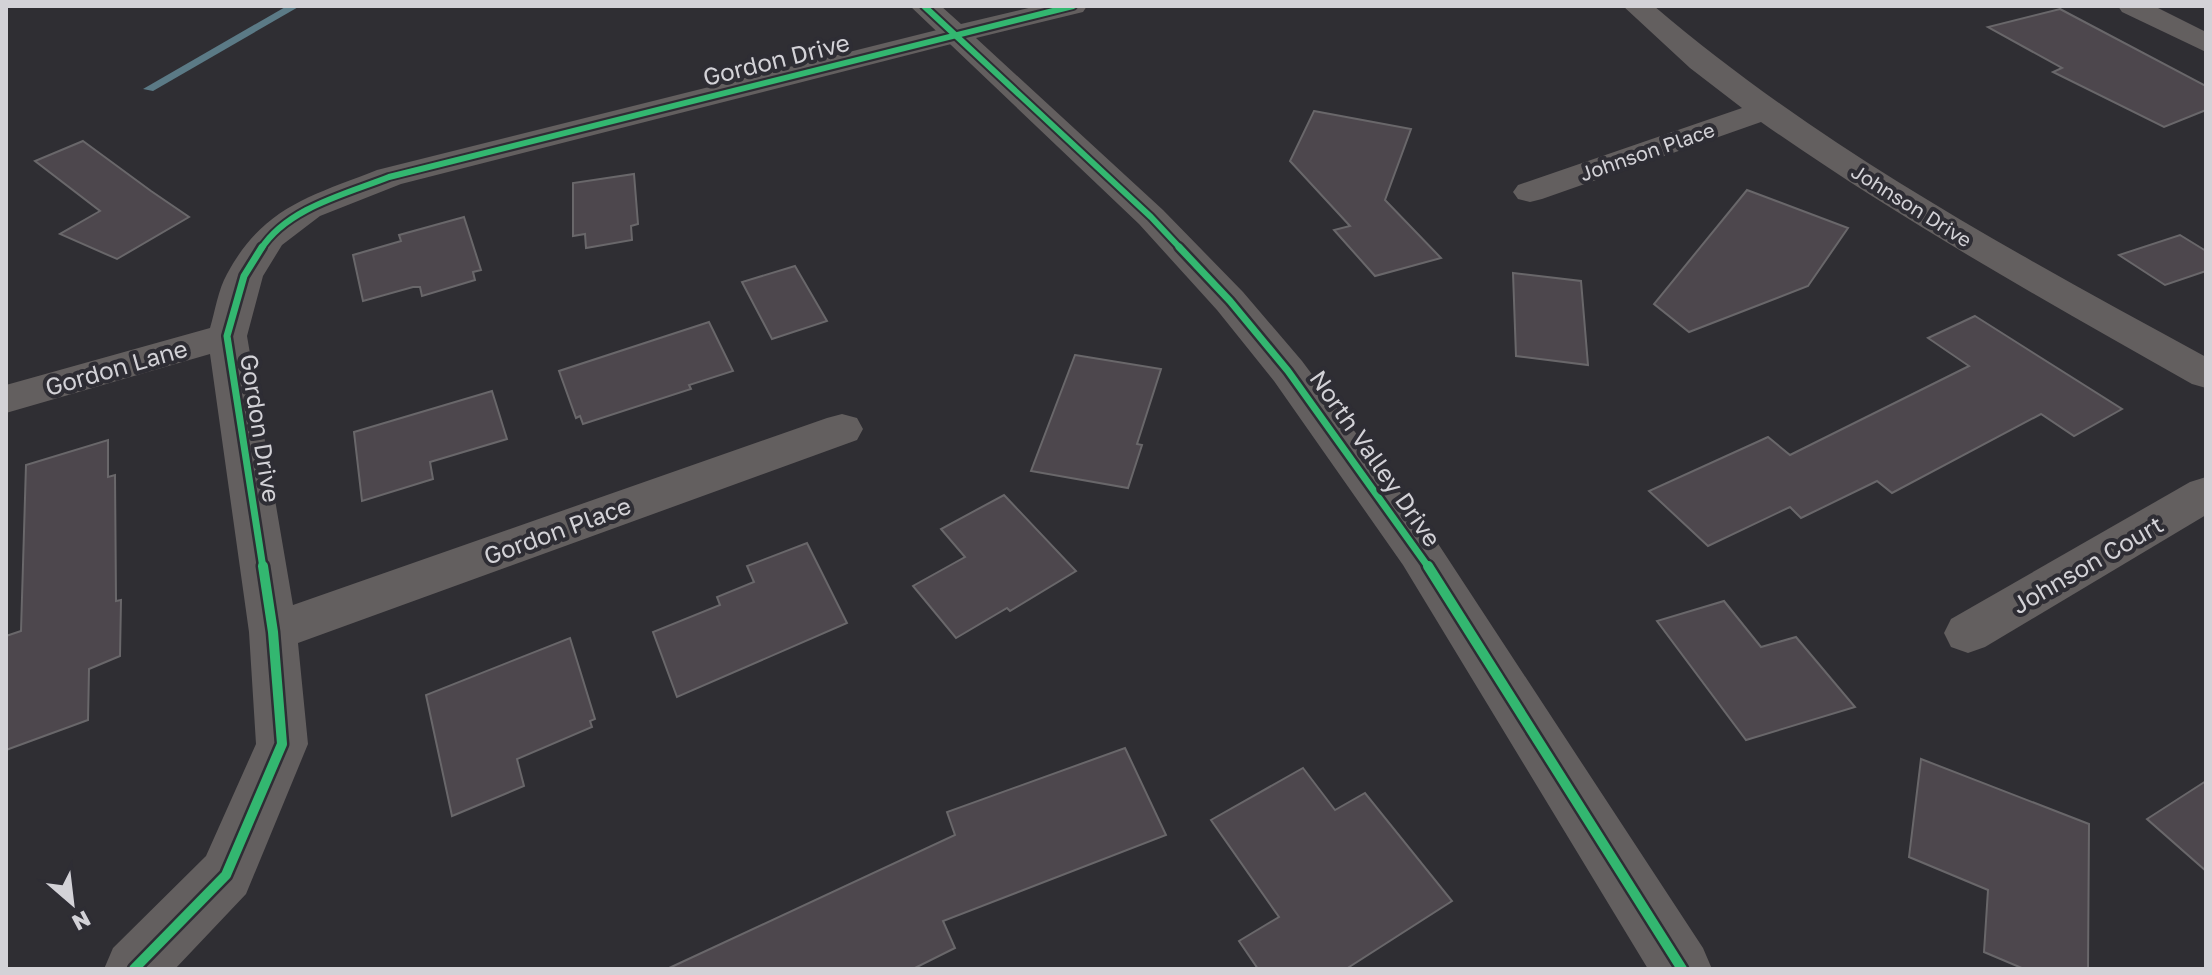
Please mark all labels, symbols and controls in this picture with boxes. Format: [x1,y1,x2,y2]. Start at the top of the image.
street label: Gordon Drive [700,27,852,91]
street label: Johnson Place [1576,117,1718,185]
street label: Johnson Drive [1847,158,1977,252]
street label: Gordon Lane [42,333,190,401]
street label: Gordon Drive [235,352,287,504]
street label: North Valley Drive [1304,364,1448,552]
street label: Gordon Place [480,490,634,570]
street label: Johnson Court [2006,509,2168,619]
north arrow [32,863,112,943]
text: N [68,905,95,937]

